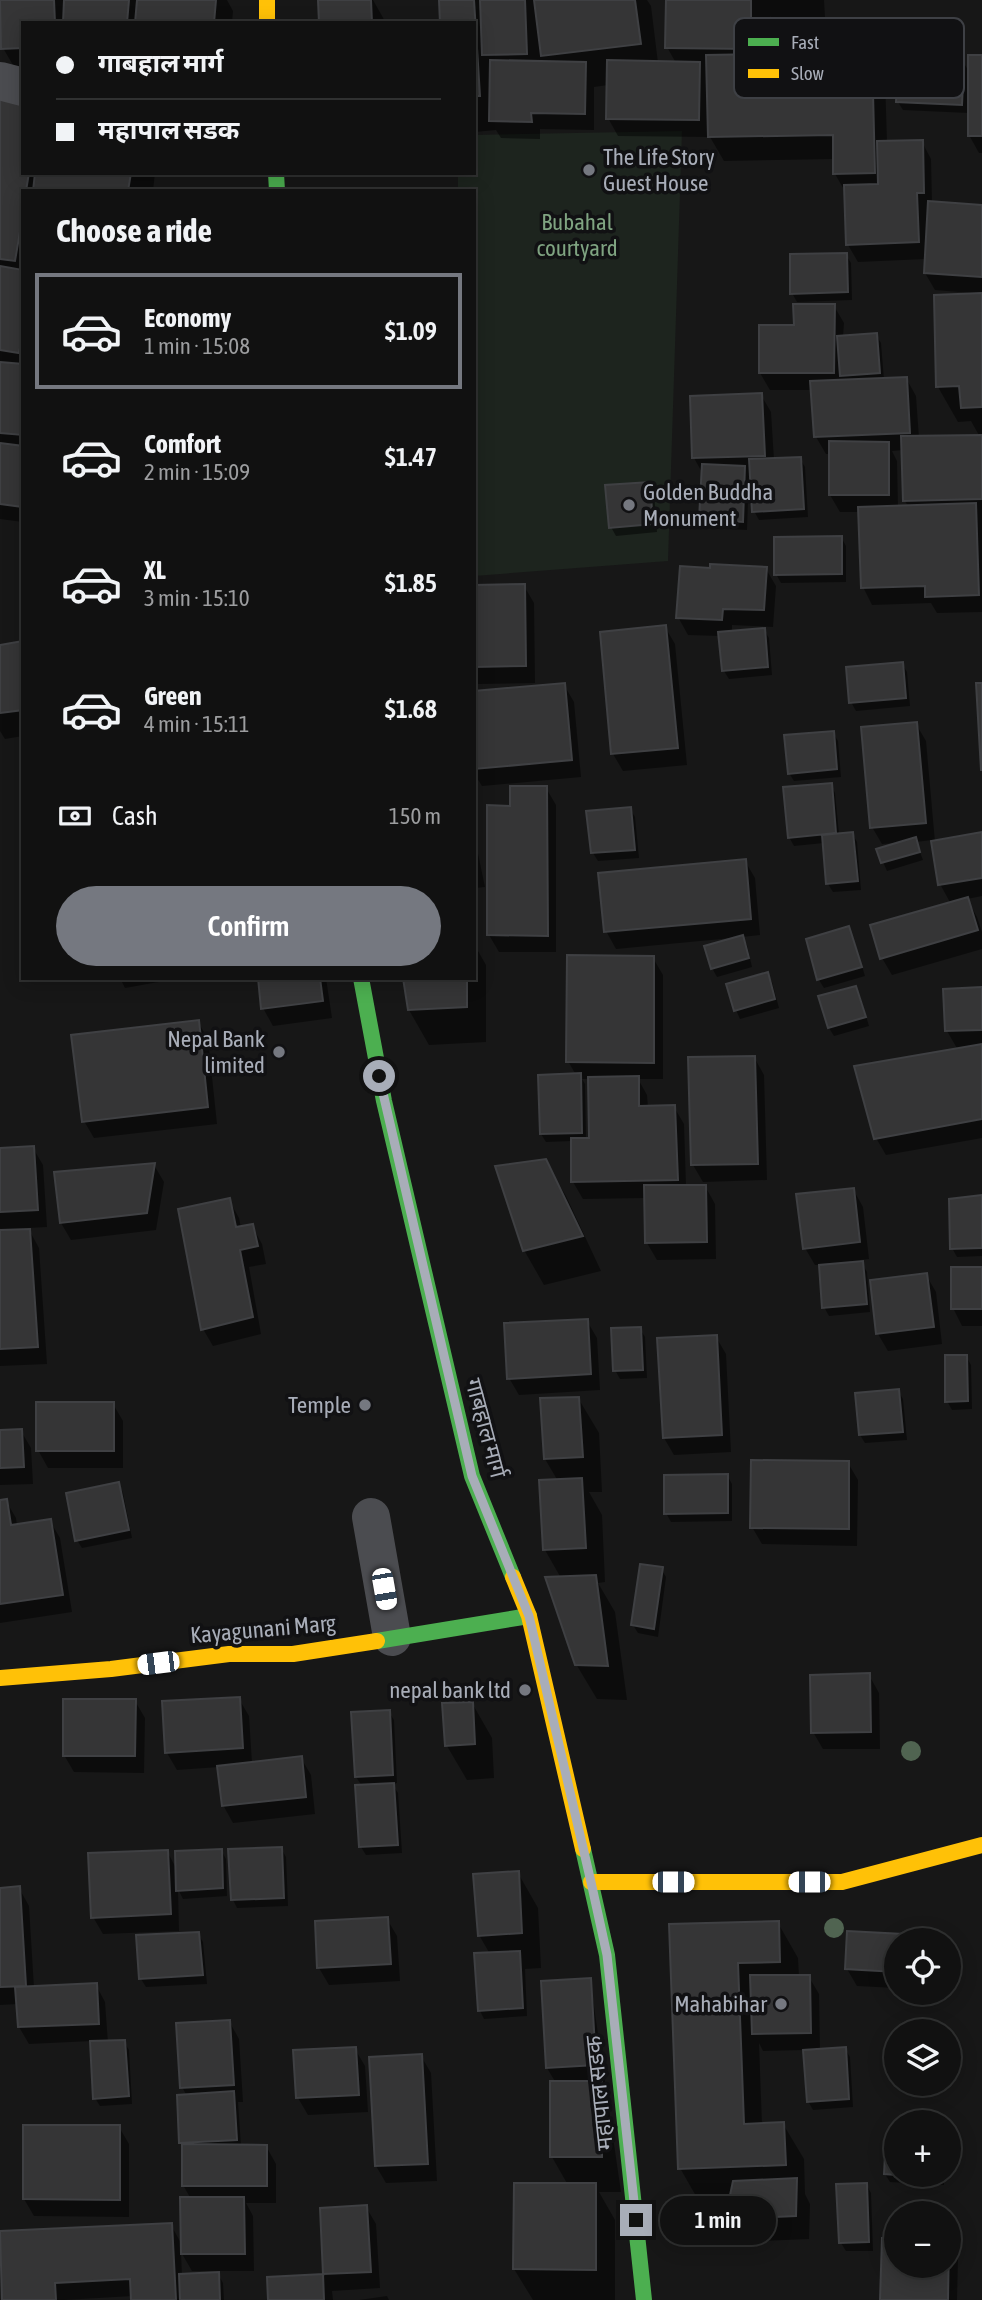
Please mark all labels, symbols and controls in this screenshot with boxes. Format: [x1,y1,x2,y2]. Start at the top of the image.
legend [734,18,964,98]
text: Fast [791,31,819,53]
text: गाबहाल मार्ग [98,48,224,78]
text: Slow [791,62,825,84]
text: महापाल सडक [98,115,239,145]
place label: The Life Story Guest House [603,144,715,196]
marker: The Life Story Guest House [581,162,597,178]
park label: Bubahal courtyard [536,209,618,261]
text: Choose a ride [56,212,212,249]
icon: car [60,300,123,363]
text: Economy [144,303,231,333]
text: $1.09 [385,316,437,346]
text: 1 min · 15:08 [144,333,250,359]
icon: car [60,426,123,489]
text: Comfort [144,429,221,459]
text: $1.47 [385,442,437,472]
text: 2 min · 15:09 [144,459,250,485]
place label: Golden Buddha Monument [643,479,773,531]
marker: Golden Buddha Monument [621,497,637,513]
icon: car [60,552,123,615]
text: XL [144,555,166,585]
text: $1.85 [385,568,437,598]
text: 3 min · 15:10 [144,585,250,611]
icon: car [60,678,123,741]
text: Green [144,681,202,711]
text: $1.68 [385,694,437,724]
text: 4 min · 15:11 [144,711,250,737]
icon: cash [56,797,94,835]
text: Cash [112,801,158,831]
text: 150 m [389,803,441,829]
button: Confirm [56,886,441,966]
place label: Nepal Bank limited [167,1026,265,1078]
marker: Nepal Bank limited [271,1044,287,1060]
route start [363,1060,395,1092]
street label: गाबहाल मार्ग [460,1376,512,1481]
place label: Temple [288,1392,351,1418]
marker: Temple [357,1397,373,1413]
car [371,1566,398,1612]
street label: Kayagunani Marg [189,1610,337,1648]
car [136,1650,181,1676]
place label: nepal bank ltd [389,1677,511,1703]
marker: nepal bank ltd [517,1682,533,1698]
car [653,1872,695,1893]
car [789,1872,831,1893]
map controls [884,1928,961,2278]
button: locate [884,1928,961,2005]
place label: Mahabihar [674,1991,768,2017]
marker: Mahabihar [773,1996,789,2012]
button: layers [884,2019,961,2096]
street label: महापाल सडक [580,2033,618,2152]
button: + [884,2110,961,2187]
callout: 1 min [660,2196,776,2244]
button: − [884,2201,961,2278]
route end [620,2204,652,2236]
text: 1 min [695,2207,741,2233]

